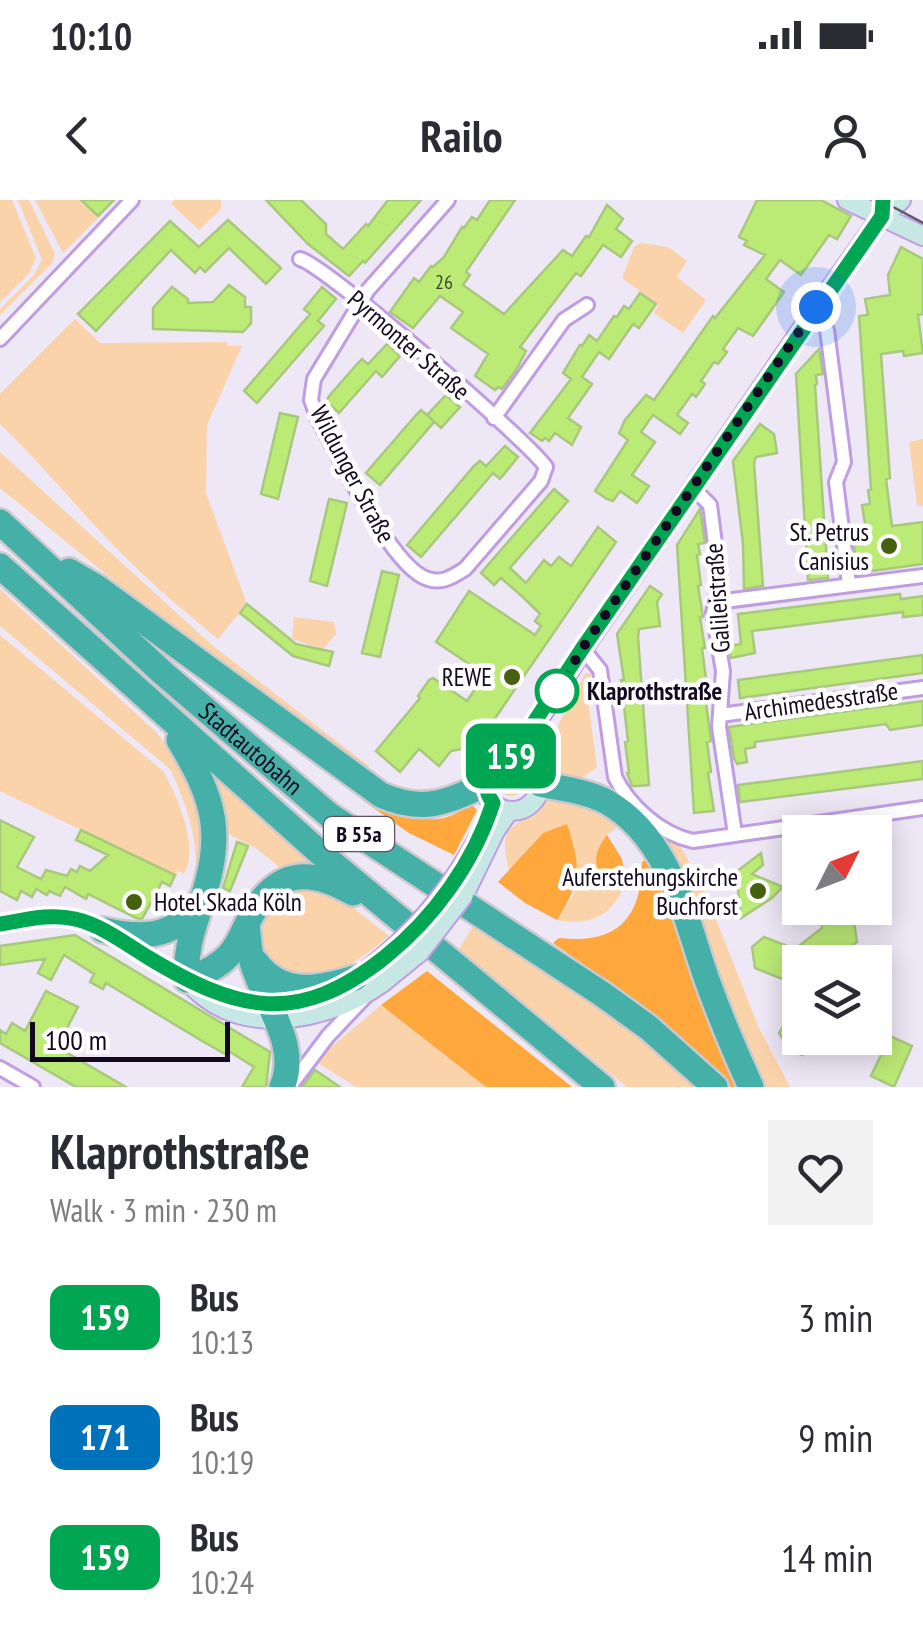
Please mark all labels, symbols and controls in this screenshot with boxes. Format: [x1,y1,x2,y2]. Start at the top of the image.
text: 10:10 [50,11,132,60]
text: Railo [420,106,503,164]
icon: back [50,108,105,163]
icon: person [818,108,873,163]
house number: 26 [435,269,453,295]
your location [791,282,841,332]
street label: Pyrmonter Straße [341,283,477,407]
street label: Wildunger Straße [303,400,403,548]
place label: St. Petrus Canisius [789,516,869,577]
marker: St. Petrus Canisius [878,535,900,557]
street label: Galileistraße [697,542,737,654]
place label: REWE [442,661,492,693]
marker: REWE [501,666,523,688]
marker: Klaprothstraße [536,670,578,712]
street label: Archimedesstraße [742,674,900,728]
place label: Klaprothstraße [587,675,722,707]
street label: Stadtautobahn [192,695,309,802]
line badge: 159 [454,724,568,788]
text: 159 [486,733,536,779]
north arrow [782,815,892,925]
map controls [782,815,892,1055]
road number: B 55a [324,817,394,851]
place label: Auferstehungskirche Buchforst [562,861,738,922]
marker: Auferstehungskirche Buchforst [747,880,769,902]
place label: Hotel Skada Köln [154,886,302,918]
marker: Hotel Skada Köln [123,891,145,913]
button: layers [782,945,892,1055]
scale bar [30,1017,230,1061]
text: 100 m [45,1021,107,1058]
text: Klaprothstraße [50,1120,310,1182]
button: heart [768,1120,873,1225]
text: Walk · 3 min · 230 m [50,1189,277,1231]
text: Bus [190,1272,239,1321]
text: 3 min [798,1293,873,1342]
text: 159 [80,1294,130,1340]
text: 10:13 [190,1321,254,1363]
text: Bus [190,1392,239,1441]
text: 9 min [798,1413,873,1462]
text: 171 [80,1414,130,1460]
text: 10:19 [190,1441,254,1483]
text: Bus [190,1512,239,1561]
text: 14 min [781,1533,873,1582]
text: 159 [80,1534,130,1580]
text: 10:24 [190,1561,254,1603]

